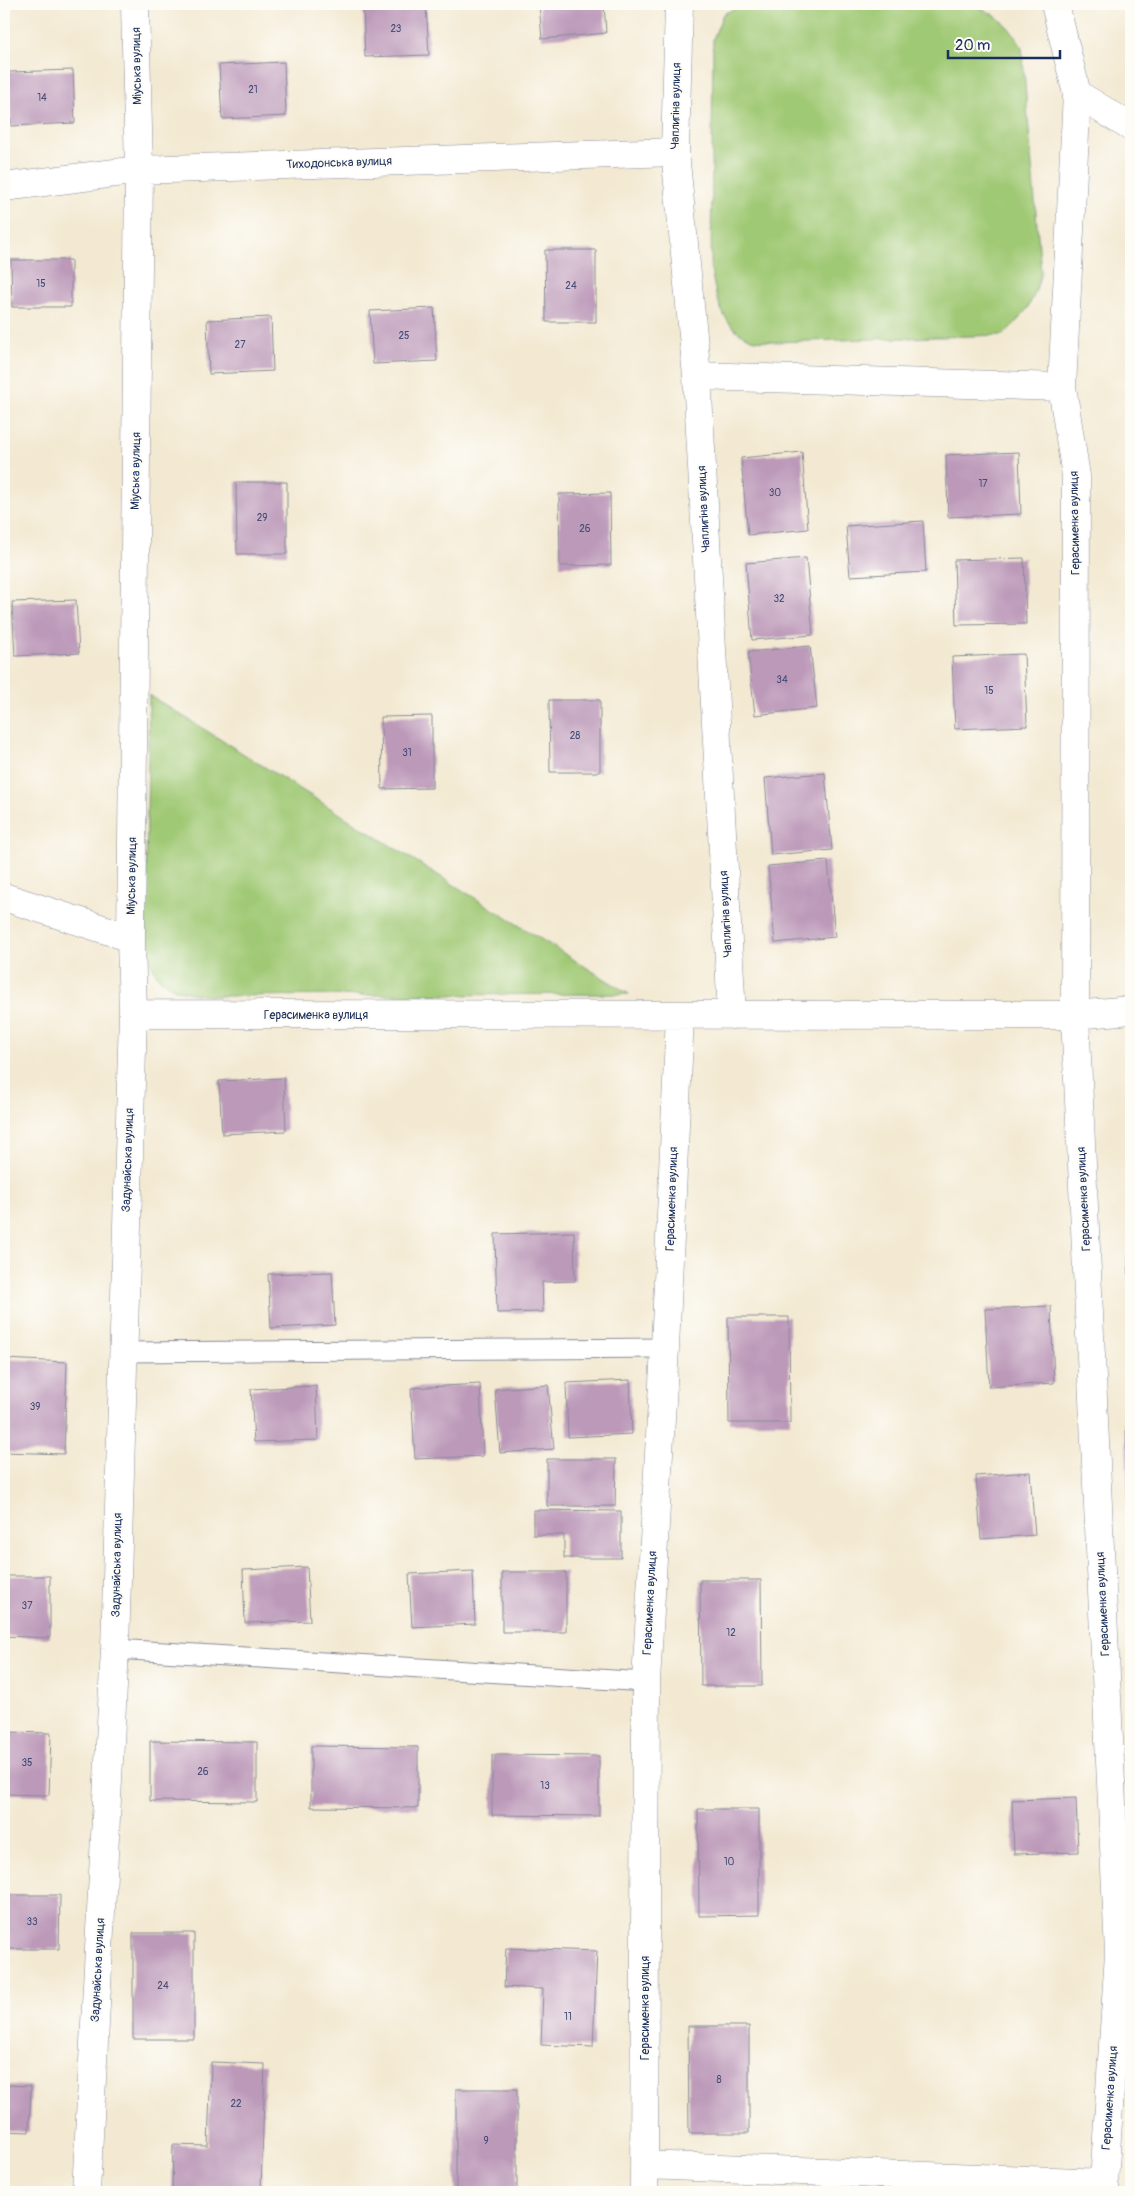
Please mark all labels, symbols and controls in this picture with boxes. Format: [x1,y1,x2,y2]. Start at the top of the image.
house number: 23 [391,23,402,35]
street label: Міуська вулиця [129,27,145,105]
scale bar [948,28,1060,60]
text: 20 m [955,36,990,55]
street label: Чаплигіна вулиця [668,62,684,150]
house number: 21 [248,84,258,96]
house number: 14 [37,92,47,104]
street label: Тиходонська вулиця [286,154,393,172]
house number: 15 [36,278,46,290]
house number: 24 [565,280,577,292]
house number: 25 [398,330,410,342]
house number: 27 [235,339,246,351]
street label: Міуська вулиця [128,432,144,510]
street label: Чаплигіна вулиця [694,465,714,553]
street label: Герасименка вулиця [1067,470,1083,575]
house number: 17 [978,478,988,490]
house number: 30 [769,487,781,499]
house number: 29 [257,512,267,524]
house number: 26 [579,523,591,535]
house number: 32 [773,593,785,605]
house number: 34 [776,674,788,686]
house number: 15 [984,685,994,697]
house number: 28 [570,730,580,742]
house number: 31 [402,747,412,759]
street label: Міуська вулиця [124,837,140,915]
street label: Чаплигіна вулиця [716,870,736,958]
street label: Герасименка вулиця [264,1008,369,1023]
street label: Задунайська вулиця [119,1107,137,1212]
street label: Герасименка вулиця [663,1146,681,1251]
street label: Герасименка вулиця [1074,1146,1094,1252]
house number: 39 [30,1401,40,1413]
street label: Задунайська вулиця [109,1512,125,1617]
street label: Герасименка вулиця [640,1550,660,1656]
street label: Герасименка вулиця [1093,1551,1113,1657]
house number: 37 [22,1600,33,1612]
house number: 12 [726,1627,736,1639]
house number: 35 [22,1757,33,1769]
house number: 26 [197,1766,209,1778]
house number: 13 [540,1780,550,1792]
house number: 10 [724,1856,735,1868]
house number: 33 [26,1916,38,1928]
street label: Задунайська вулиця [88,1917,108,2022]
street label: Герасименка вулиця [638,1955,653,2060]
house number: 24 [157,1980,169,1992]
house number: 11 [564,2011,572,2023]
street label: Герасименка вулиця [1099,2045,1121,2151]
house number: 8 [716,2074,722,2086]
house number: 22 [230,2098,242,2110]
house number: 9 [483,2135,489,2147]

